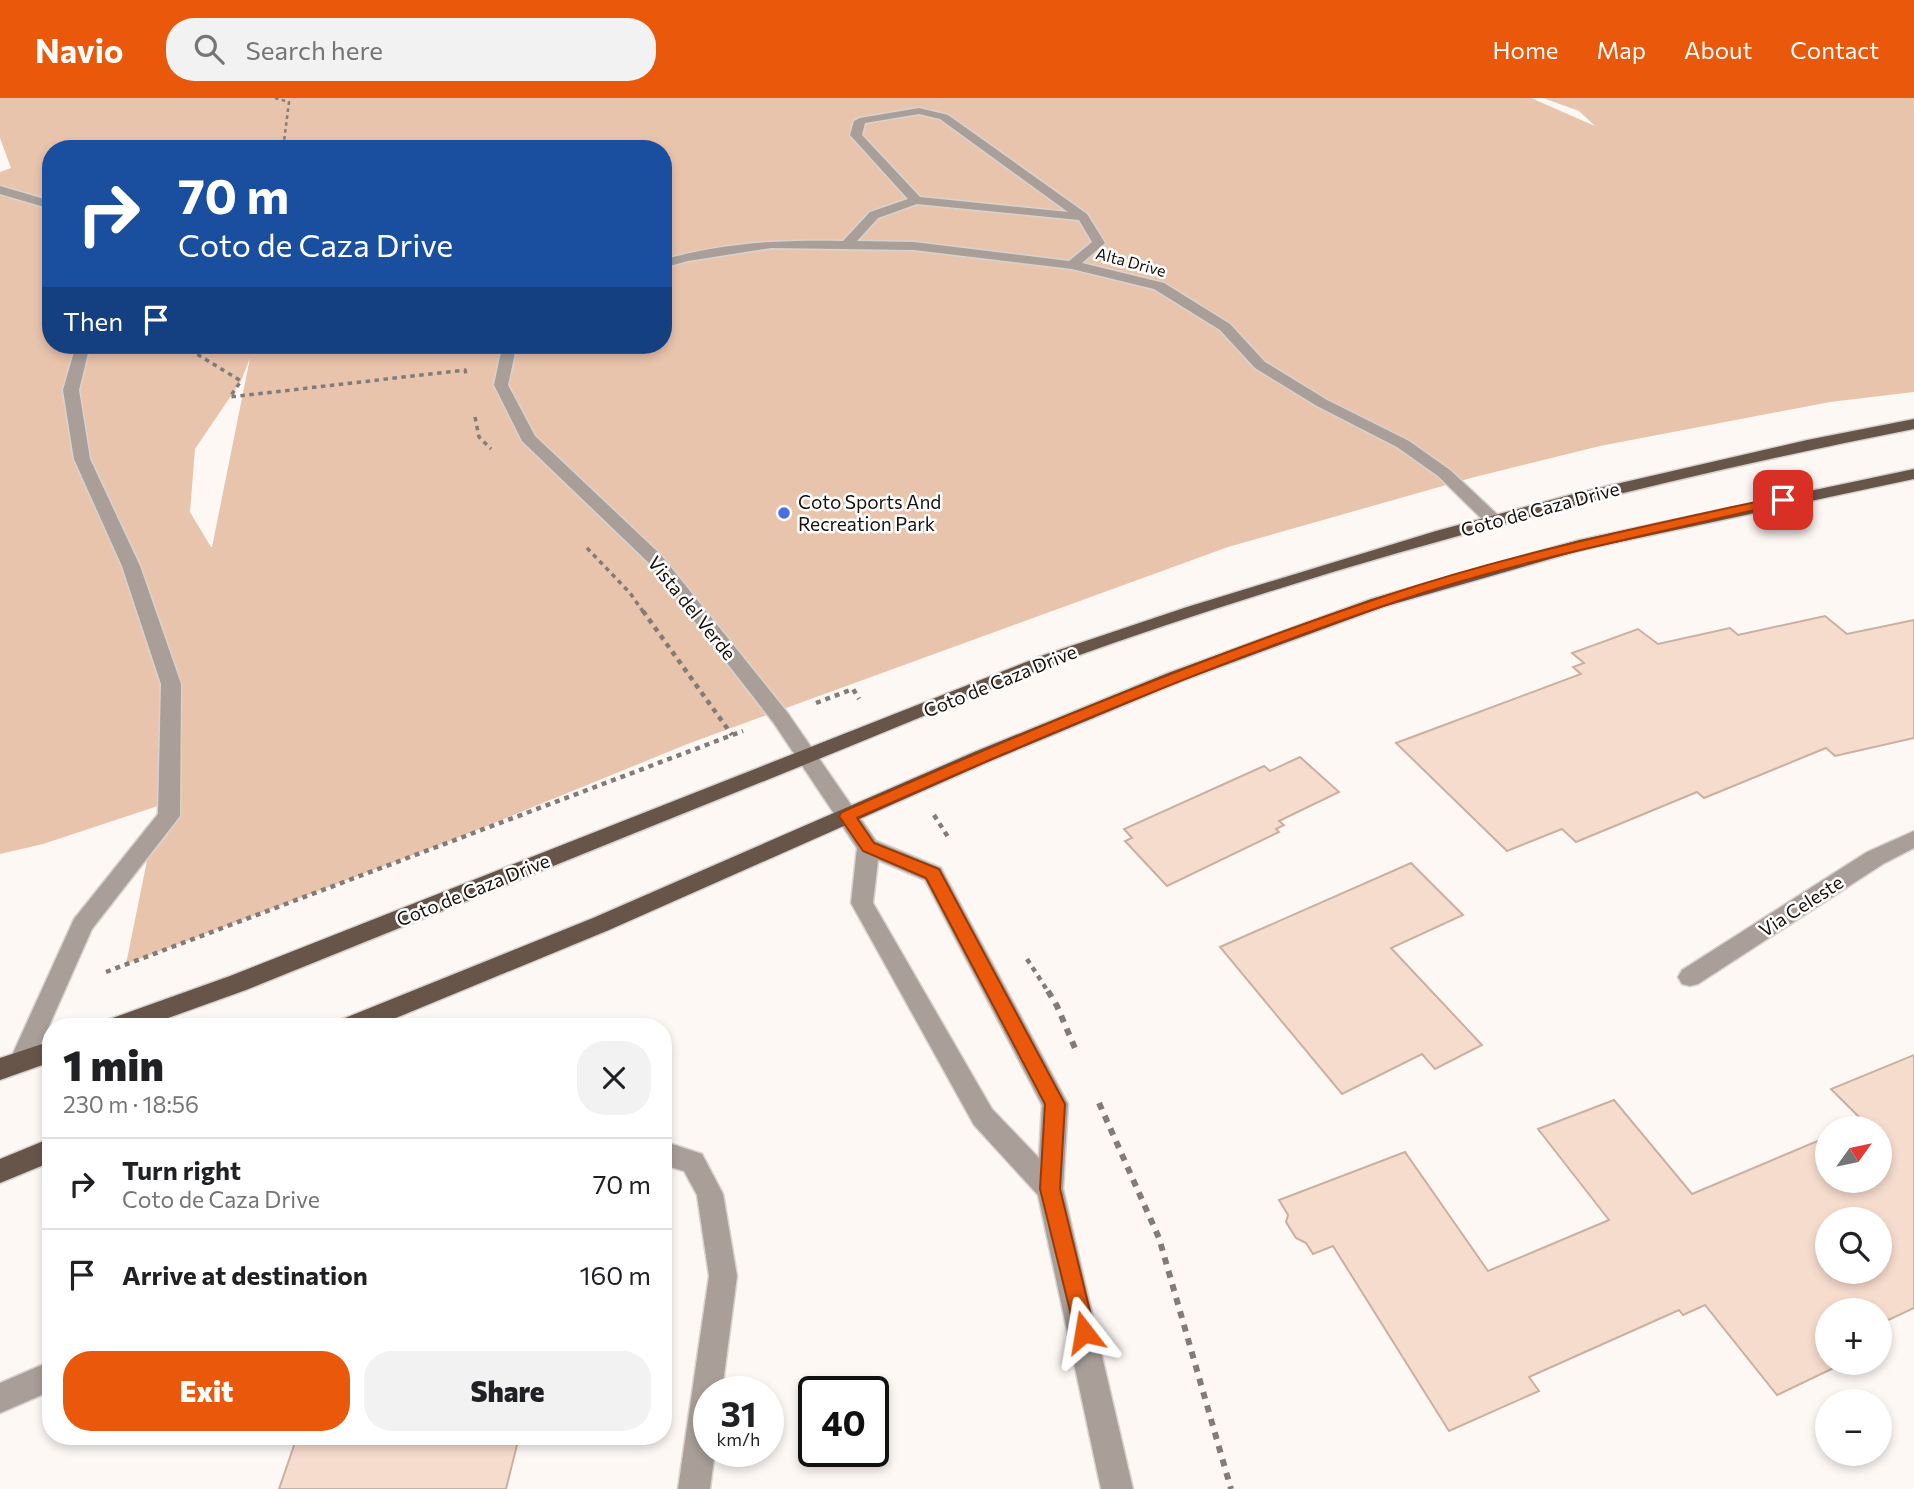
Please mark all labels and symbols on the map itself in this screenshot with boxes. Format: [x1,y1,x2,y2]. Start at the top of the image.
street label: Alta Drive [1094,243,1168,280]
pin [1753,470,1813,530]
street label: Coto de Caza Drive [1458,476,1622,541]
place label: Coto Sports And Recreation Park [798,490,941,535]
marker: Coto Sports And Recreation Park [776,505,792,521]
street label: Vista del Verde [643,551,741,664]
street label: Coto de Caza Drive [920,639,1080,722]
street label: Coto de Caza Drive [393,848,553,931]
street label: Via Celeste [1754,870,1847,941]
north arrow [1815,1116,1892,1194]
position arrow [1047,1295,1121,1369]
speed limit sign: 40 [798,1376,889,1467]

